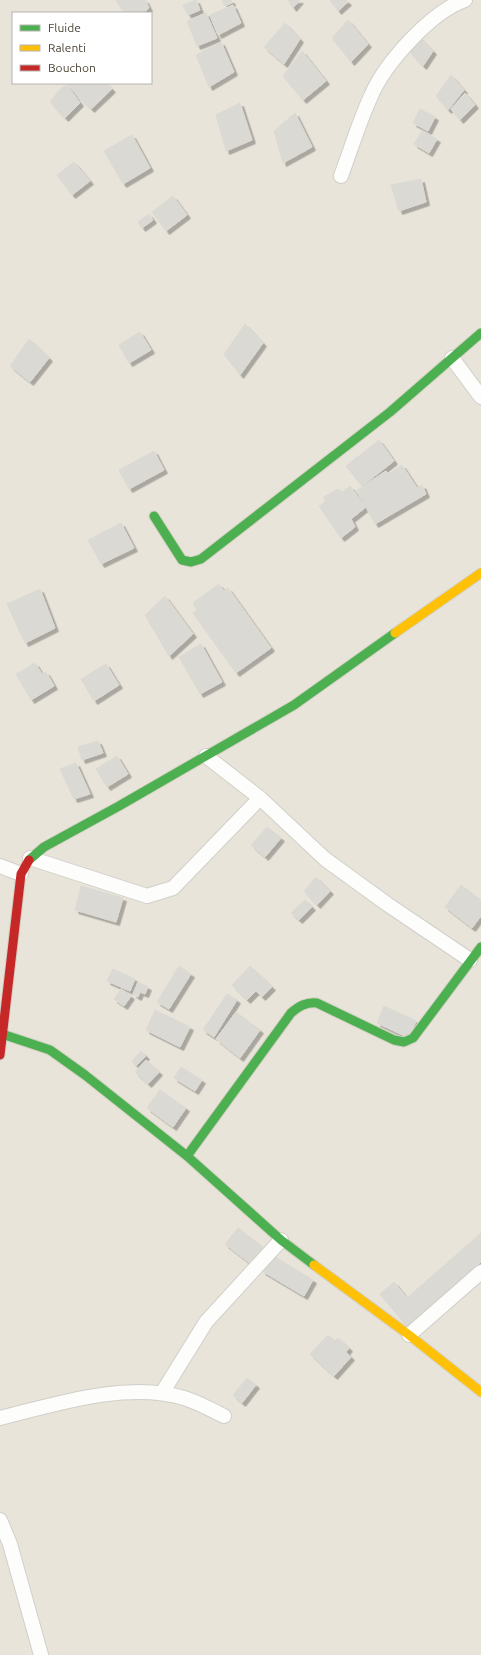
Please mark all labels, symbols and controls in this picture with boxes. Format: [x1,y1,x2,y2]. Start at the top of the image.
legend [12,12,152,84]
text: Fluide [48,21,81,34]
text: Ralenti [48,41,86,54]
text: Bouchon [48,61,96,74]

